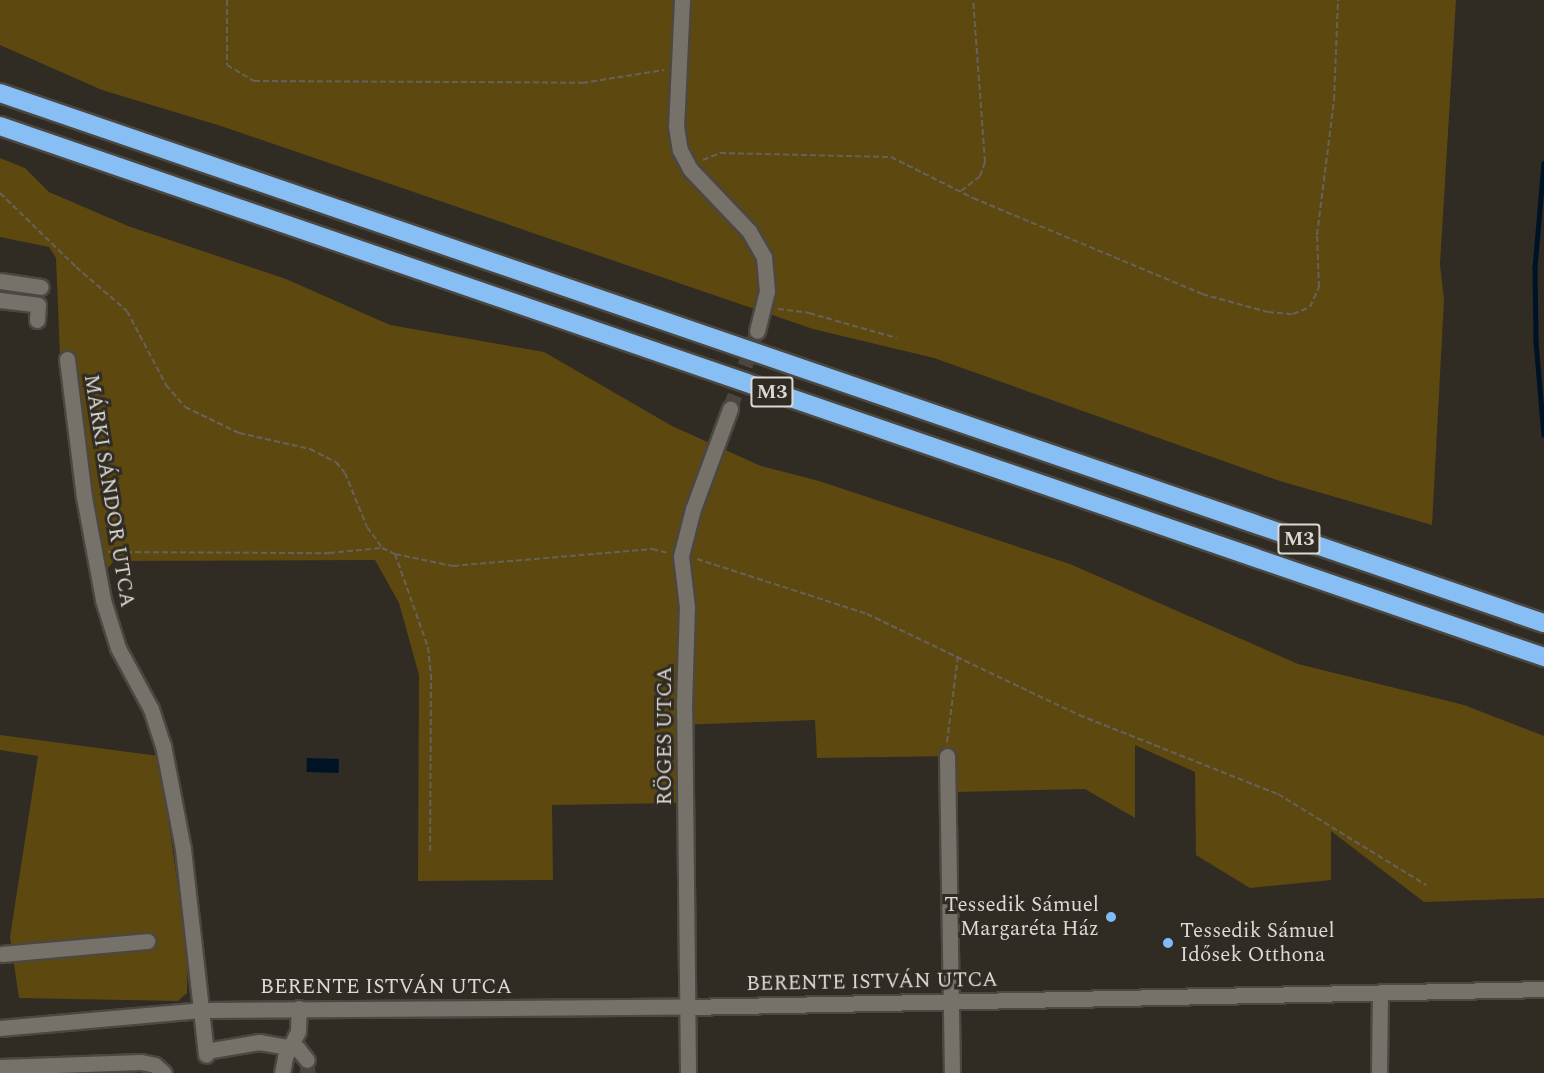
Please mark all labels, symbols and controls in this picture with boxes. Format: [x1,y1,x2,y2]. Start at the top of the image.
street label: MÁRKI SÁNDOR UTCA [78,373,140,609]
road number: M3 [750,375,794,409]
road number: M3 [1276,522,1322,556]
street label: RÖGES UTCA [652,667,678,805]
place label: Tessedik Sámuel Margaréta Ház [944,892,1099,942]
marker: Tessedik Sámuel Margaréta Ház [1104,910,1118,924]
place label: Tessedik Sámuel Idősek Otthona [1180,918,1335,968]
marker: Tessedik Sámuel Idősek Otthona [1161,936,1175,950]
street label: BERENTE ISTVÁN UTCA [746,967,998,997]
street label: BERENTE ISTVÁN UTCA [260,974,512,1000]

